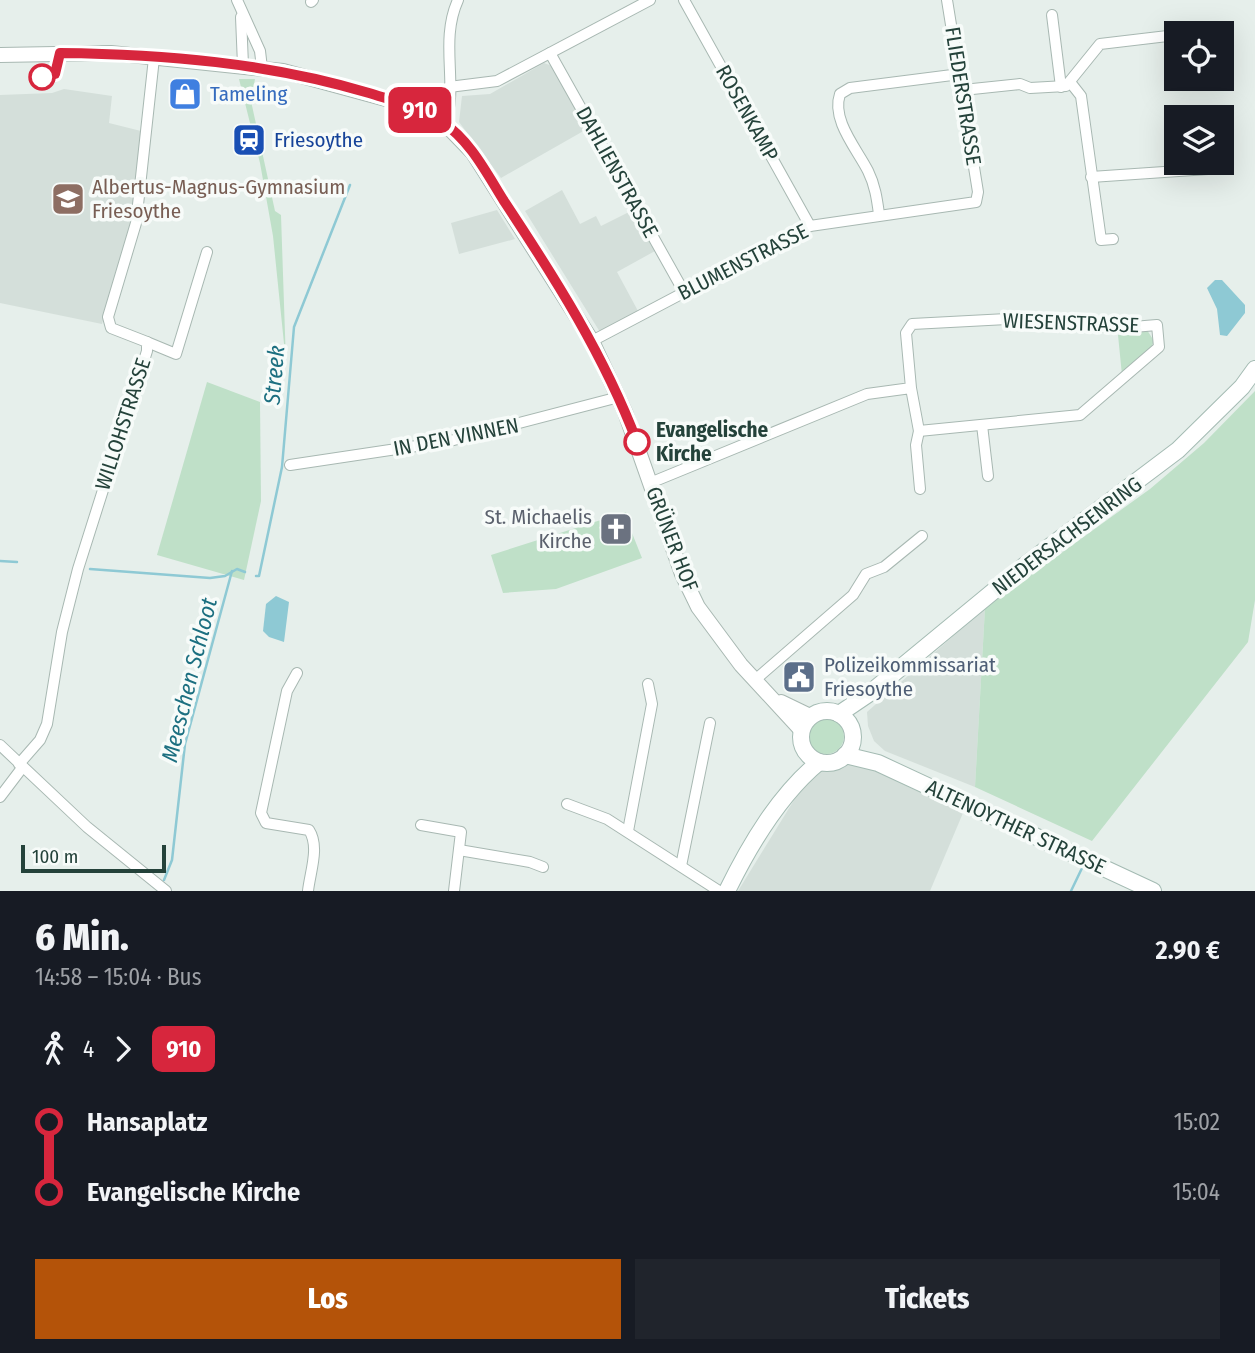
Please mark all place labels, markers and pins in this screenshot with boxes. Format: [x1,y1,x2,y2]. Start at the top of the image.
unlabelled marker [29,64,55,90]
shop icon: Tameling [166,75,204,113]
place label: Tameling [210,81,287,107]
station icon: Friesoythe [230,121,268,159]
place label: Friesoythe [274,127,363,153]
place label: Albertus-Magnus-Gymnasium Friesoythe [92,174,345,224]
school or university icon: Albertus-Magnus-Gymnasium Friesoythe [49,180,87,218]
place label: Evangelische Kirche [656,417,769,467]
marker: Evangelische Kirche [624,429,650,455]
place label: St. Michaelis Kirche [485,504,592,554]
church icon: St. Michaelis Kirche [597,510,635,548]
place label: Polizeikommissariat Friesoythe [824,652,996,702]
public building icon: Polizeikommissariat Friesoythe [780,658,818,696]

